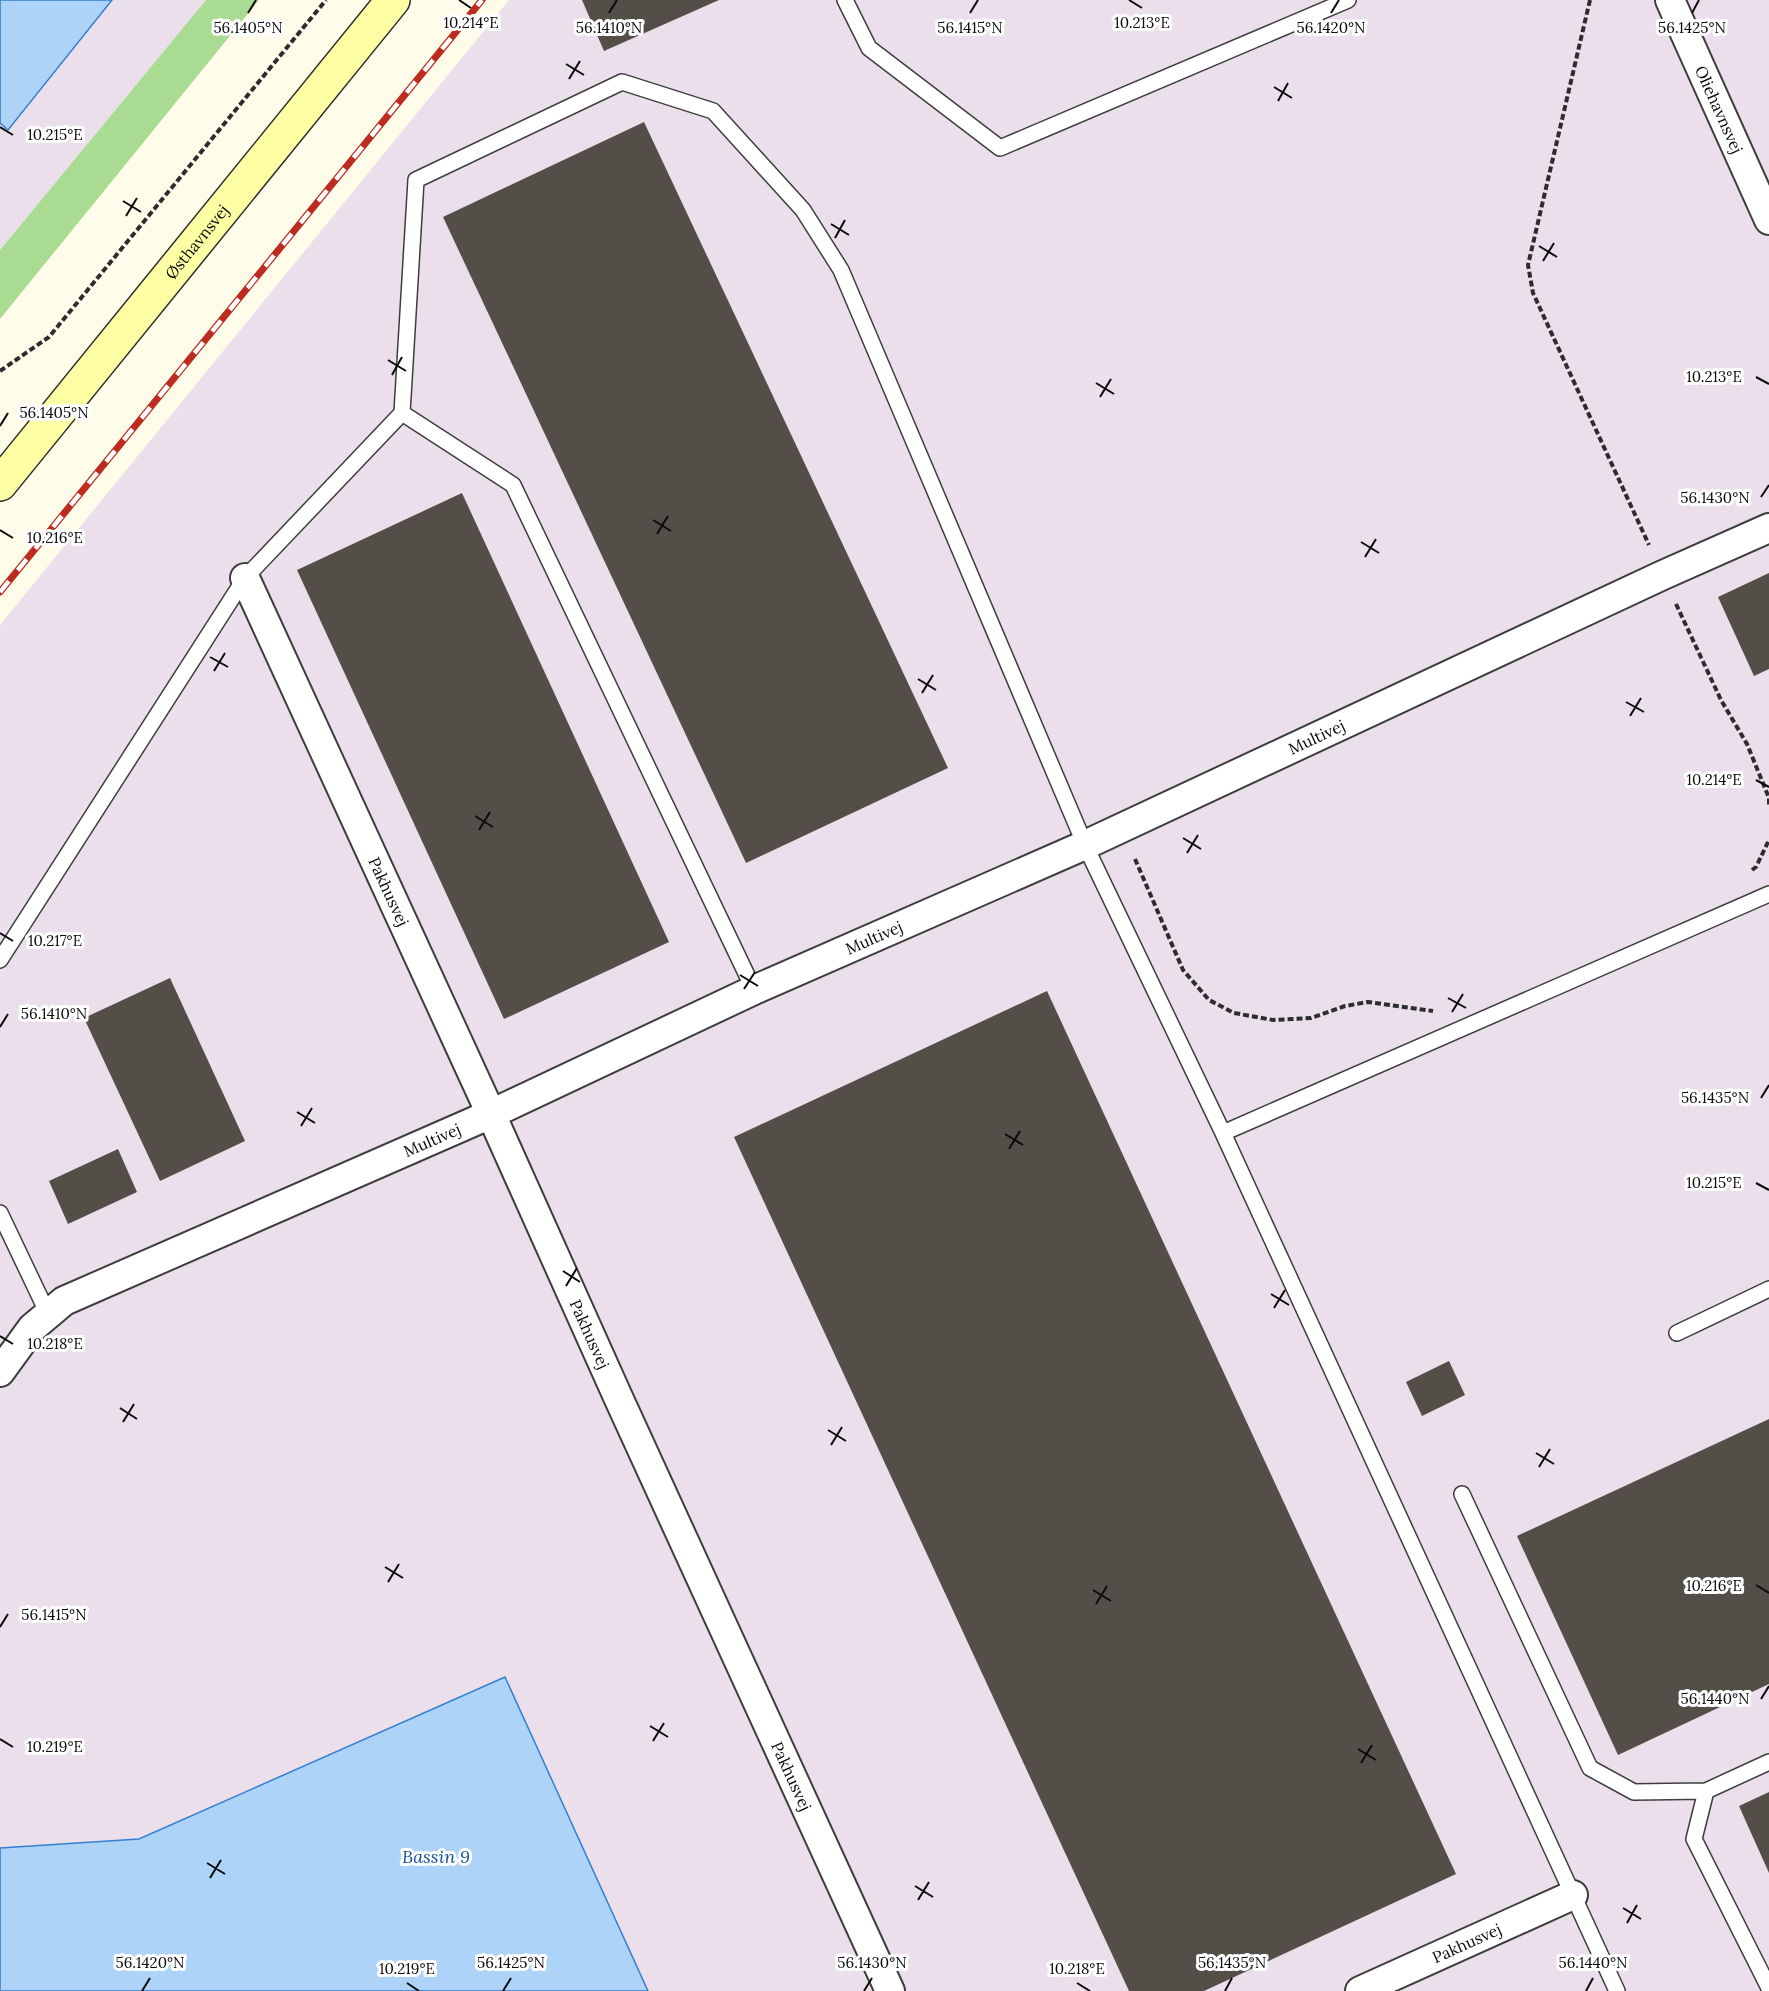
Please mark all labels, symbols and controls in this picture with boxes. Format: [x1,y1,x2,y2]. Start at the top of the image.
text: 10.214°E [443,13,499,32]
text: 10.213°E [1114,13,1170,32]
text: 56.1405°N [213,18,283,37]
text: 56.1410°N [576,18,642,37]
text: 56.1415°N [937,18,1003,37]
text: 56.1420°N [1296,18,1366,37]
text: 56.1425°N [1658,18,1726,37]
street label: Oliehavnsvej [1691,62,1748,156]
text: 10.215°E [27,125,83,144]
street label: Østhavnsvej [160,200,233,283]
text: 10.213°E [1686,367,1742,386]
text: 56.1405°N [19,403,89,422]
text: 56.1430°N [1680,488,1750,507]
text: 10.216°E [27,528,83,547]
street label: Multivej [1285,715,1348,759]
text: 10.214°E [1686,770,1742,789]
street label: Pakhusvej [364,854,413,929]
street label: Multivej [842,916,905,959]
text: 10.217°E [28,931,82,950]
text: 56.1410°N [21,1004,87,1023]
text: 56.1435°N [1681,1088,1749,1107]
street label: Multivej [400,1119,464,1161]
text: 10.215°E [1686,1173,1742,1192]
street label: Pakhusvej [566,1296,614,1372]
text: 10.218°E [27,1334,83,1353]
text: 10.216°E [1686,1576,1742,1595]
text: 56.1415°N [21,1605,87,1624]
text: 56.1440°N [1680,1689,1750,1708]
text: 10.219°E [27,1737,83,1756]
street label: Pakhusvej [767,1738,816,1814]
water label: Bassin 9 [402,1845,470,1868]
street label: Pakhusvej [1429,1919,1504,1967]
text: 56.1420°N [115,1953,185,1972]
text: 56.1425°N [477,1953,545,1972]
text: 56.1430°N [837,1953,907,1972]
text: 56.1435°N [1198,1953,1266,1972]
text: 56.1440°N [1558,1953,1628,1972]
text: 10.219°E [379,1959,435,1978]
text: 10.218°E [1049,1959,1105,1978]

